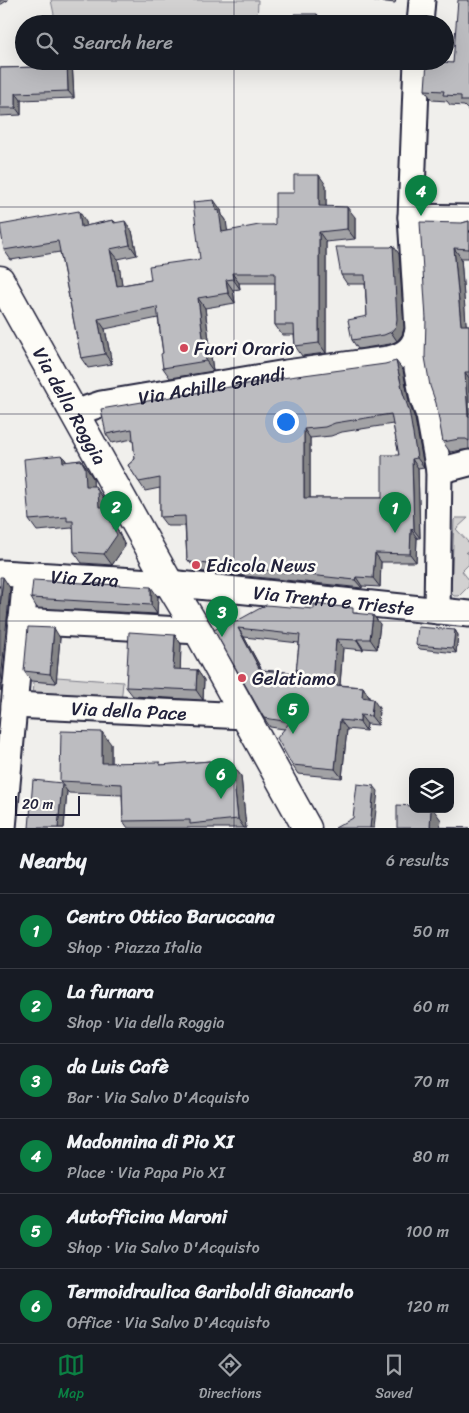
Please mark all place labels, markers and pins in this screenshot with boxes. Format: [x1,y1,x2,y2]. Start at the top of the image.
pin: 4 [405,175,437,216]
place label: Fuori Orario [194,332,294,365]
marker: Fuori Orario [178,342,190,354]
pin: 2 [100,491,132,532]
pin: 1 [379,492,411,533]
place label: Edicola News [206,549,316,582]
marker: Edicola News [190,559,202,571]
pin: 3 [206,596,238,637]
place label: Gelatiamo [252,662,336,695]
marker: Gelatiamo [236,672,248,684]
pin: 5 [277,693,309,734]
pin: 6 [205,758,237,799]

